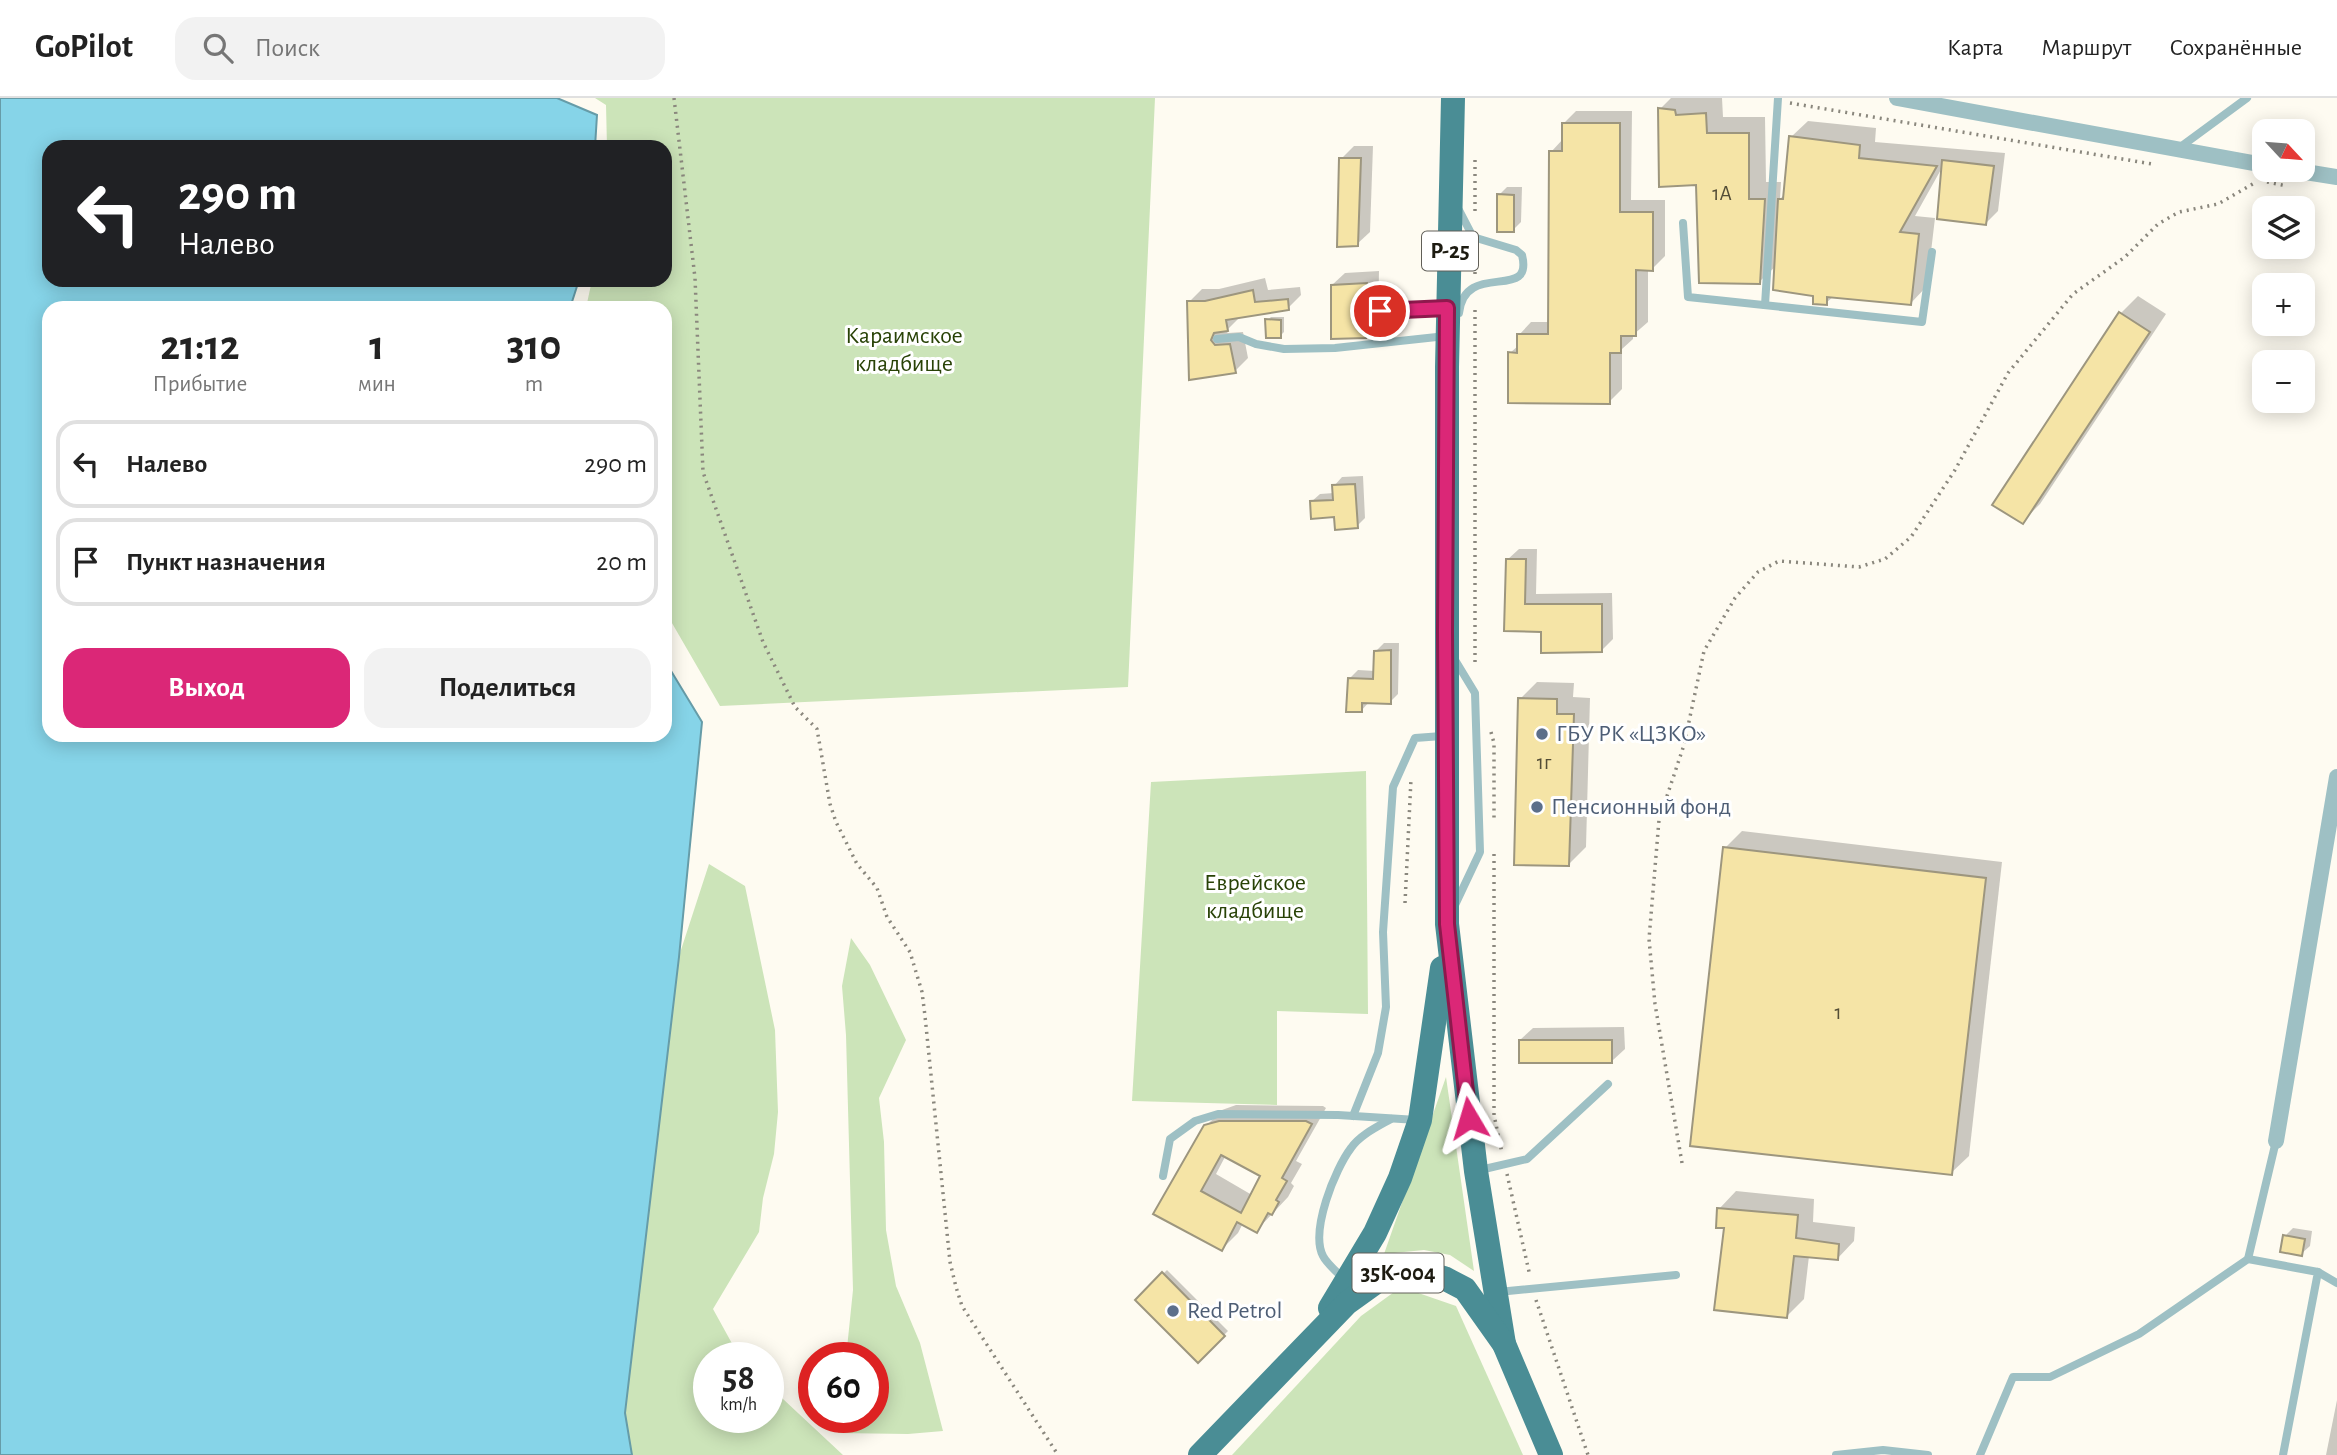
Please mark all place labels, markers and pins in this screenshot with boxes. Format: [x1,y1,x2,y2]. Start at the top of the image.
pin [1350,281,1410,341]
place label: ГБУ РК «ЦЗКО» [1556,722,1706,746]
marker: ГБУ РК «ЦЗКО» [1534,726,1550,742]
place label: Пенсионный фонд [1551,795,1731,819]
marker: Пенсионный фонд [1529,799,1545,815]
place label: Red Petrol [1187,1299,1283,1323]
marker: Red Petrol [1165,1303,1181,1319]

